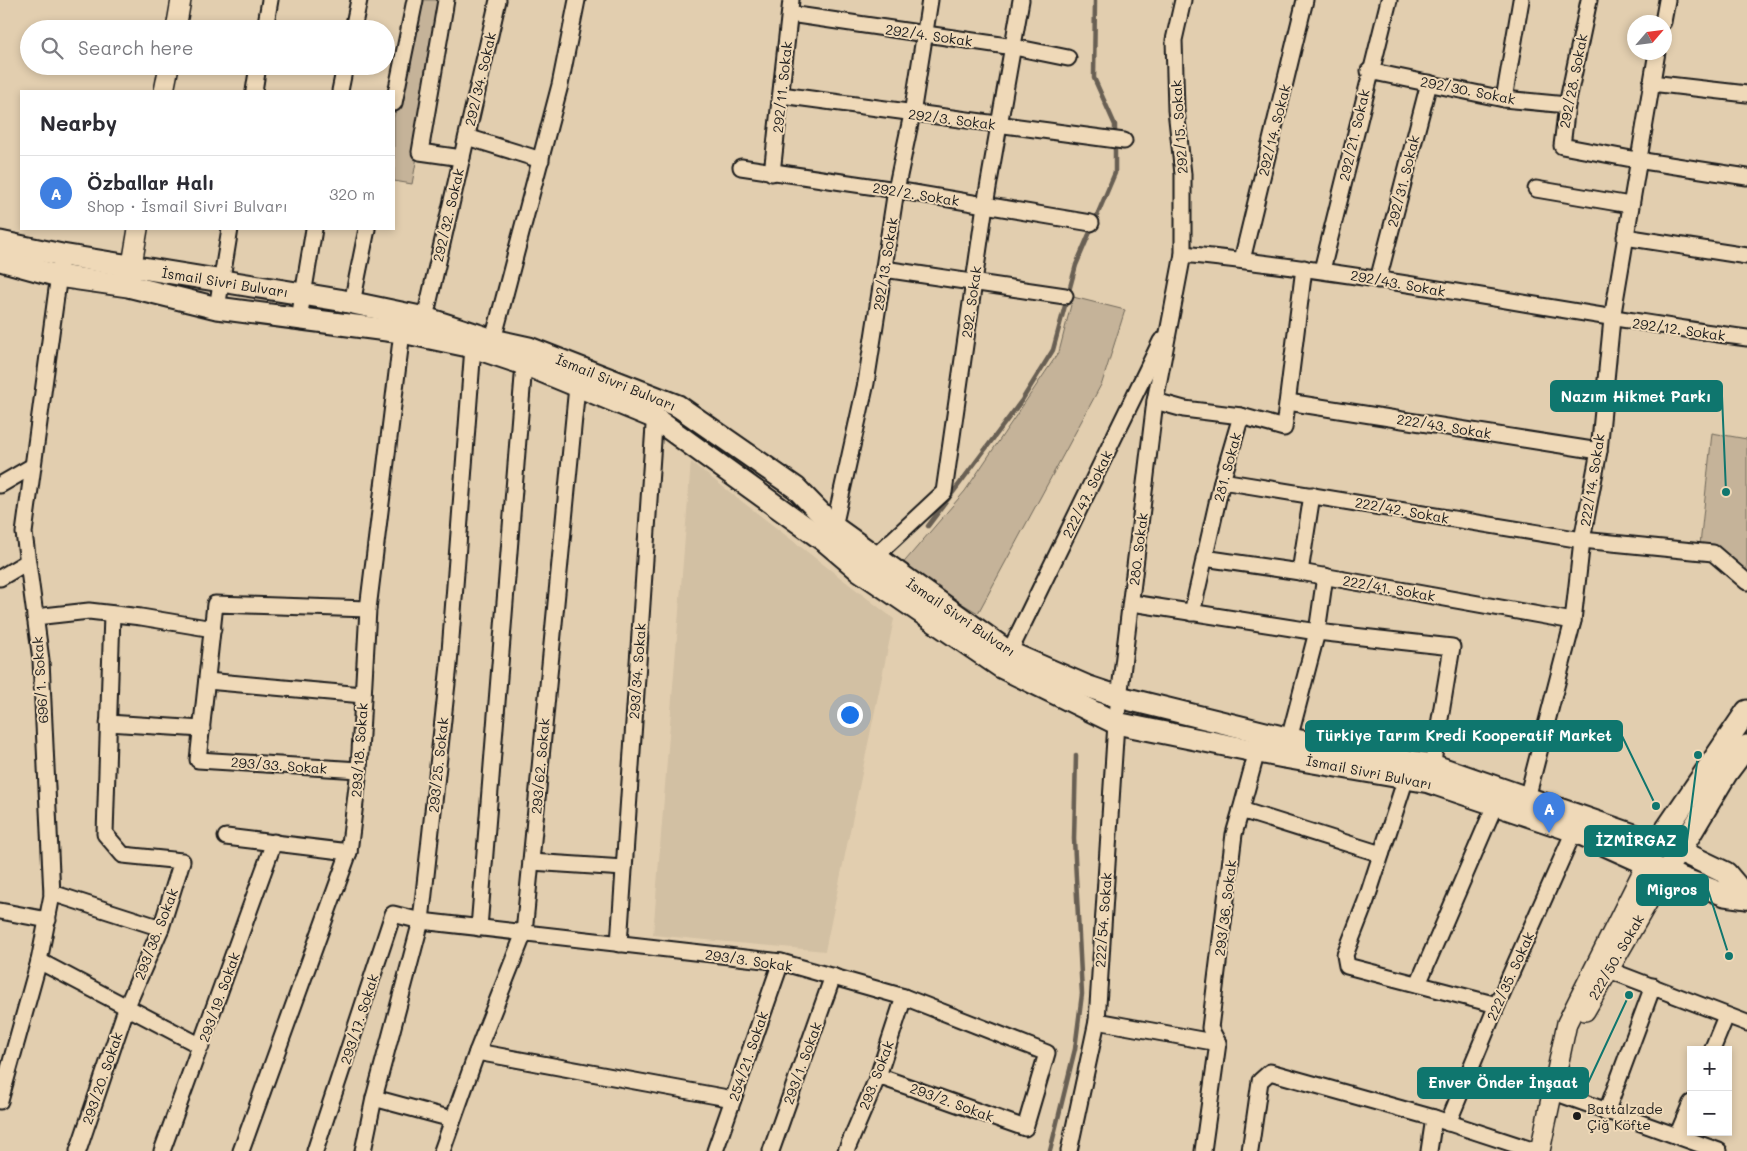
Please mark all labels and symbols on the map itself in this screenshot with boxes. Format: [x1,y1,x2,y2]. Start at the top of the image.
north arrow [1627,15,1672,60]
street label: 292/4. Sokak [884,19,974,51]
street label: 292/34. Sokak [460,30,500,128]
street label: 292/28. Sokak [1555,32,1591,130]
street label: 292/11. Sokak [768,40,796,134]
street label: 292/30. Sokak [1419,71,1517,109]
street label: 292/15. Sokak [1166,79,1192,175]
street label: 292/14. Sokak [1253,82,1295,178]
street label: 292/21. Sokak [1334,87,1374,183]
street label: 292/3. Sokak [907,104,997,134]
street label: 292/31. Sokak [1382,133,1424,229]
street label: 292/32. Sokak [428,166,468,264]
street label: 292/2. Sokak [871,178,961,210]
street label: 292/13. Sokak [868,216,902,312]
street label: İsmail Sivri Bulvarı [160,263,290,301]
street label: 292. Sokak [957,265,985,339]
street label: 292/43. Sokak [1349,265,1447,301]
street label: 292/12. Sokak [1631,313,1727,345]
street label: İsmail Sivri Bulvarı [553,349,679,415]
callout: Nazım Hikmet Parkı [1551,381,1722,411]
text: Nazım Hikmet Parkı [1561,386,1711,406]
street label: 222/43. Sokak [1395,409,1493,443]
street label: 281. Sokak [1209,430,1245,504]
street label: 222/14. Sokak [1575,432,1609,528]
street label: 222/47. Sokak [1058,447,1116,541]
street label: 222/42. Sokak [1353,492,1451,528]
street label: 280. Sokak [1124,511,1152,587]
street label: 222/41. Sokak [1341,571,1437,605]
street label: İsmail Sivri Bulvarı [903,573,1019,661]
street label: 293/34. Sokak [624,622,650,720]
street label: 696/1. Sokak [27,636,53,724]
street label: 293/18. Sokak [346,702,372,798]
your location [837,702,863,728]
street label: 293/25. Sokak [424,716,452,814]
street label: 293/62. Sokak [526,717,554,815]
callout: Türkiye Tarım Kredi Kooperatif Market [1306,721,1622,751]
text: Türkiye Tarım Kredi Kooperatif Market [1316,725,1612,745]
street label: İsmail Sivri Bulvarı [1304,750,1434,794]
street label: 293/33. Sokak [230,752,328,778]
pin: A [1533,792,1565,833]
callout: İZMİRGAZ [1585,826,1687,856]
text: İZMİRGAZ [1595,830,1677,850]
street label: 293/36. Sokak [1210,859,1240,957]
street label: 222/54. Sokak [1090,872,1116,968]
callout: Migros [1637,875,1708,905]
text: Migros [1647,879,1697,899]
street label: 293/38. Sokak [130,885,182,983]
street label: 222/50. Sokak [1584,911,1648,1003]
street label: 222/35. Sokak [1482,929,1538,1023]
street label: 293/3. Sokak [704,944,794,976]
street label: 293/19. Sokak [194,949,244,1045]
street label: 293/17. Sokak [335,971,383,1067]
street label: 254/21. Sokak [724,1008,772,1104]
street label: 293/1. Sokak [778,1019,826,1107]
street label: 293/20. Sokak [77,1029,127,1127]
street label: 293. Sokak [854,1038,898,1112]
callout: Enver Önder İnşaat [1418,1068,1588,1098]
text: Enver Önder İnşaat [1428,1072,1578,1093]
street label: 293/2. Sokak [907,1078,997,1126]
place label: Battalzade Çiğ Köfte [1587,1099,1663,1134]
marker: Battalzade Çiğ Köfte [1571,1110,1583,1122]

